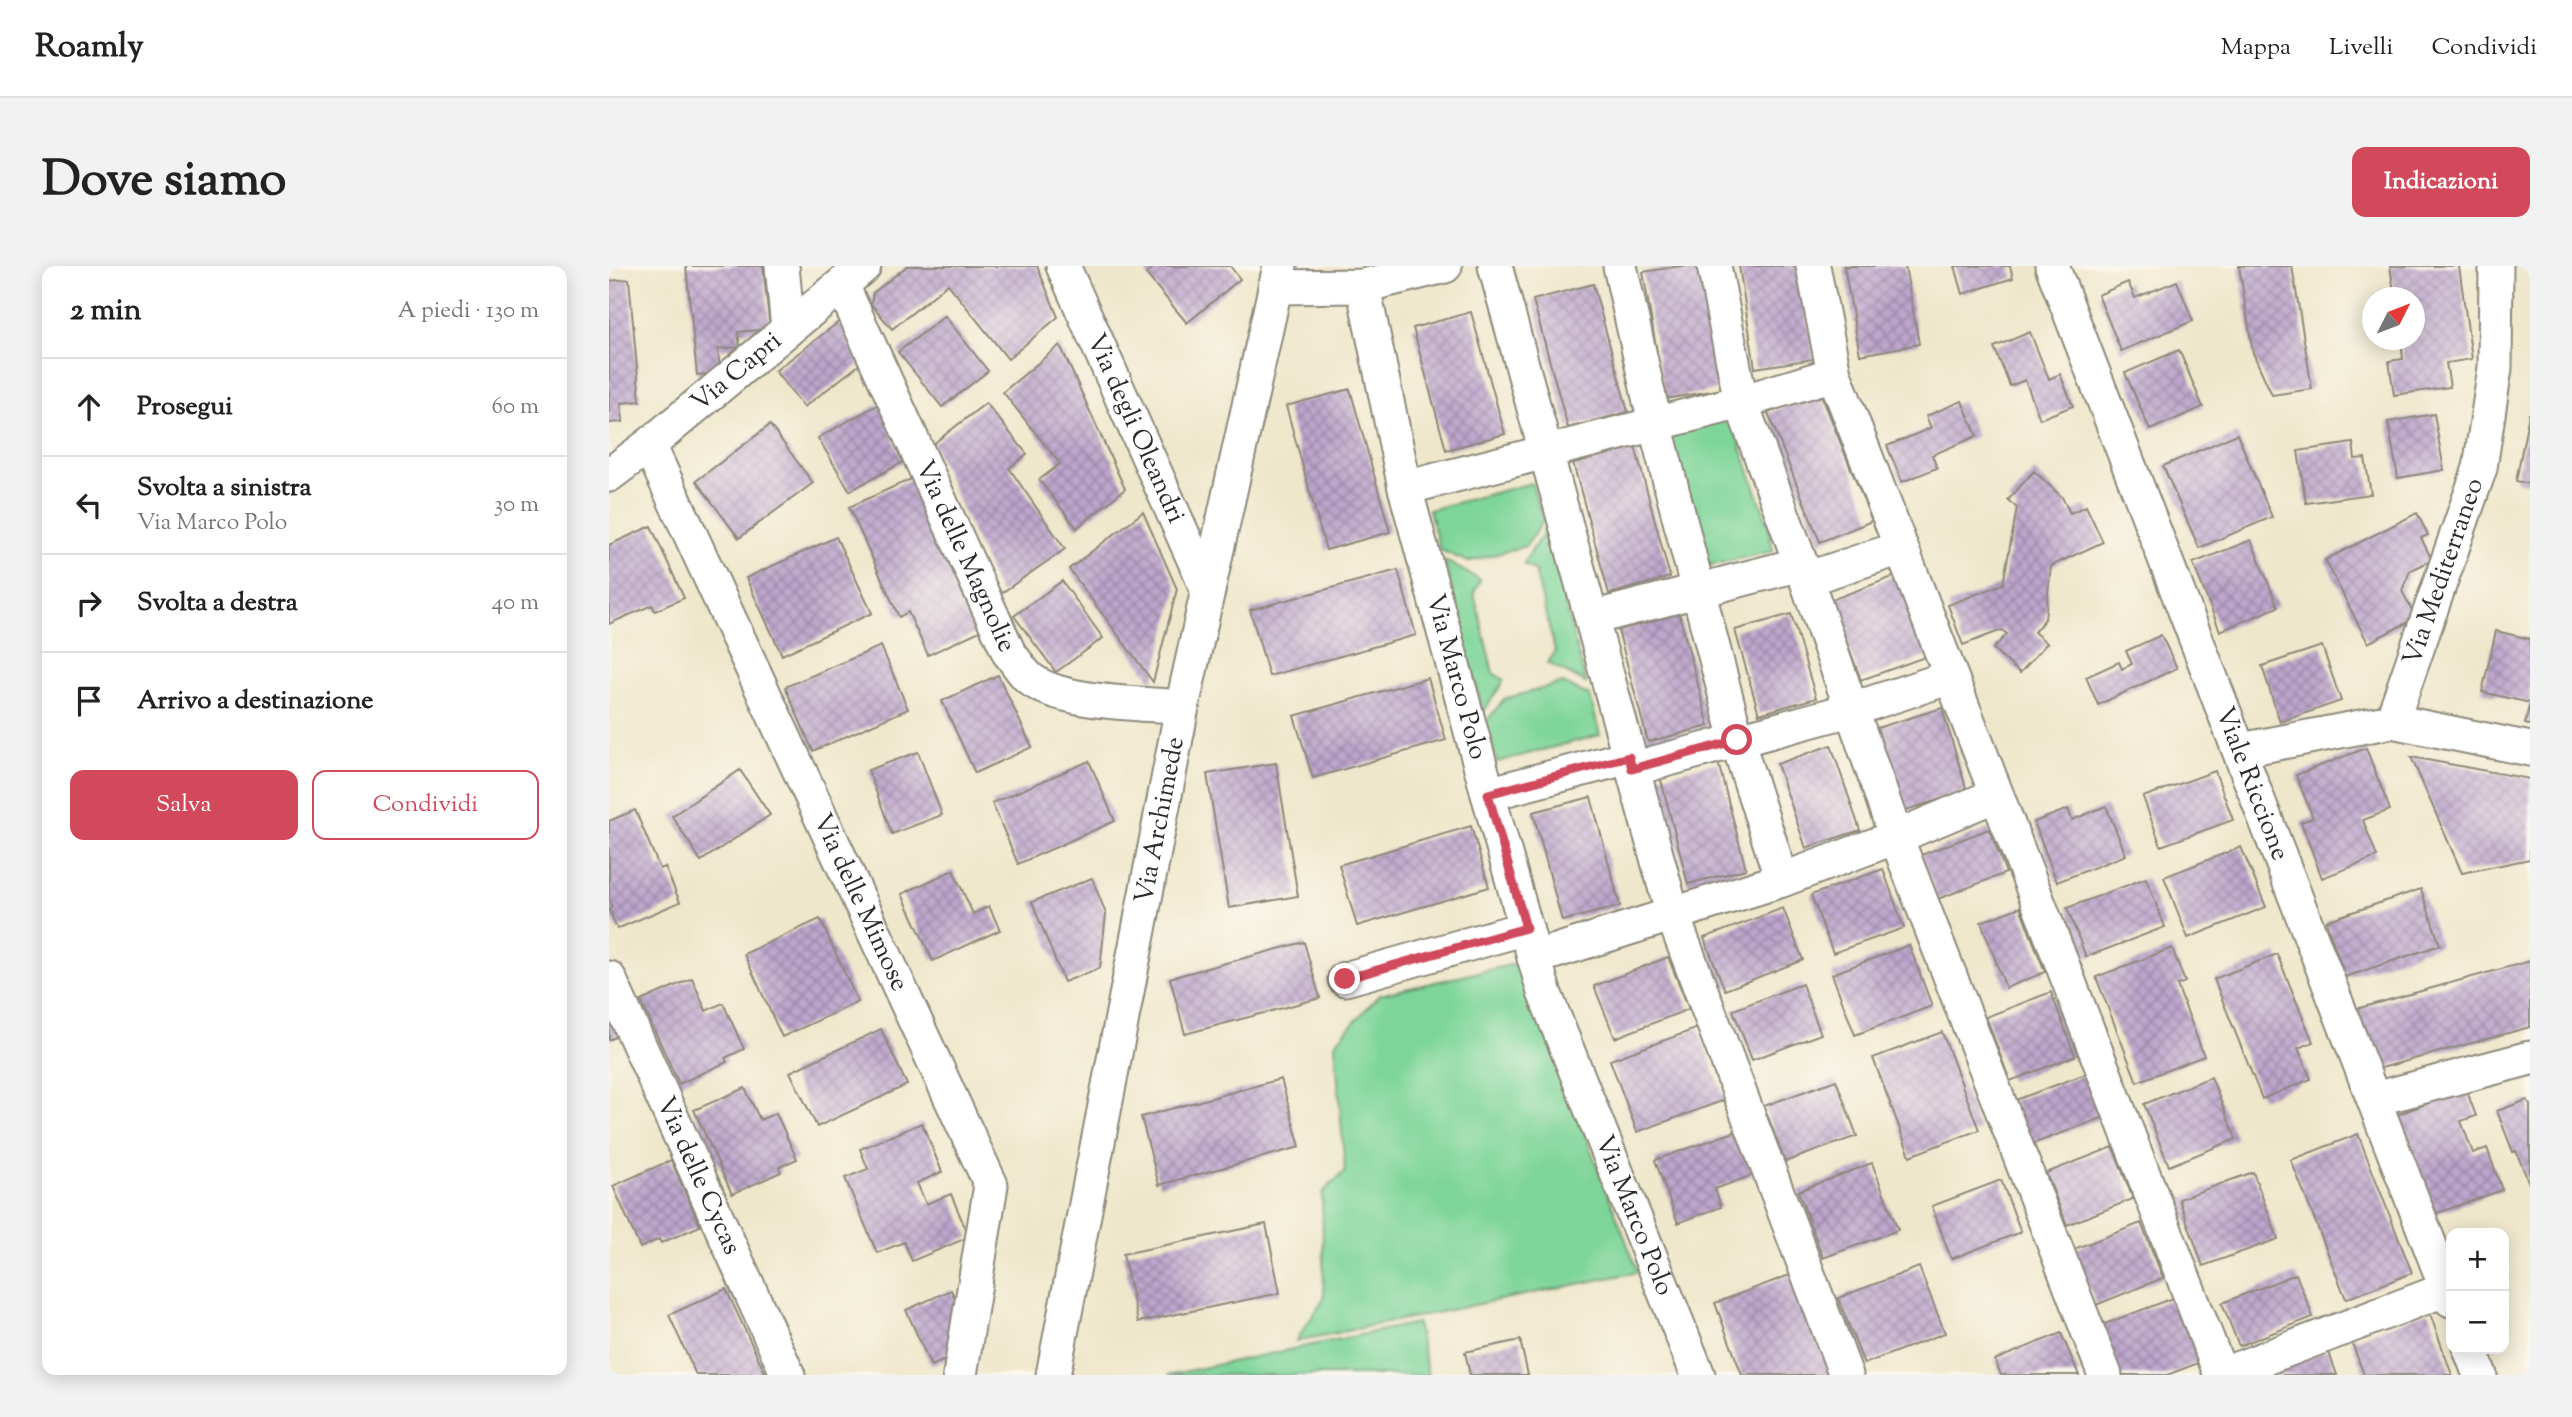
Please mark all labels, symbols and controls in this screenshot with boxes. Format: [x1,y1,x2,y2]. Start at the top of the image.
text: Roamly [35,24,144,72]
text: Mappa [2221,31,2291,65]
text: Livelli [2329,31,2393,65]
text: Condividi [2431,31,2537,65]
text: Dove siamo [42,147,286,217]
button: Indicazioni [2352,147,2530,217]
north arrow [2362,287,2425,350]
text: 2 min [70,290,142,333]
text: A piedi · 130 m [397,295,539,328]
street label: Via Capri [683,323,790,421]
street label: Via degli Oleandri [1077,328,1194,529]
icon: ahead [70,388,108,426]
text: Prosegui [137,389,233,426]
text: 60 m [491,391,539,424]
street label: Via delle Magnolie [906,455,1025,658]
text: Svolta a sinistra [137,470,312,507]
street label: Via Mediterraneo [2394,473,2494,670]
icon: left [70,486,108,524]
text: 30 m [494,489,539,522]
text: Via Marco Polo [137,507,287,540]
icon: right [70,584,108,622]
text: Svolta a destra [137,585,298,622]
text: 40 m [492,587,539,620]
street label: Via Marco Polo [1416,590,1496,764]
icon: arrive [70,682,108,720]
text: Arrivo a destinazione [137,683,373,720]
street label: Viale Riccione [2205,702,2298,866]
route start [1721,724,1752,755]
street label: Via Archimede [1126,734,1194,907]
button: Salva [70,770,298,840]
button: Condividi [312,770,539,840]
street label: Via delle Mimose [803,808,917,997]
route end [1329,963,1360,994]
street label: Via delle Cycas [646,1091,750,1261]
street label: Via Marco Polo [1585,1130,1683,1301]
map controls [2446,1228,2509,1354]
button: + [2446,1228,2509,1291]
button: − [2446,1291,2509,1354]

